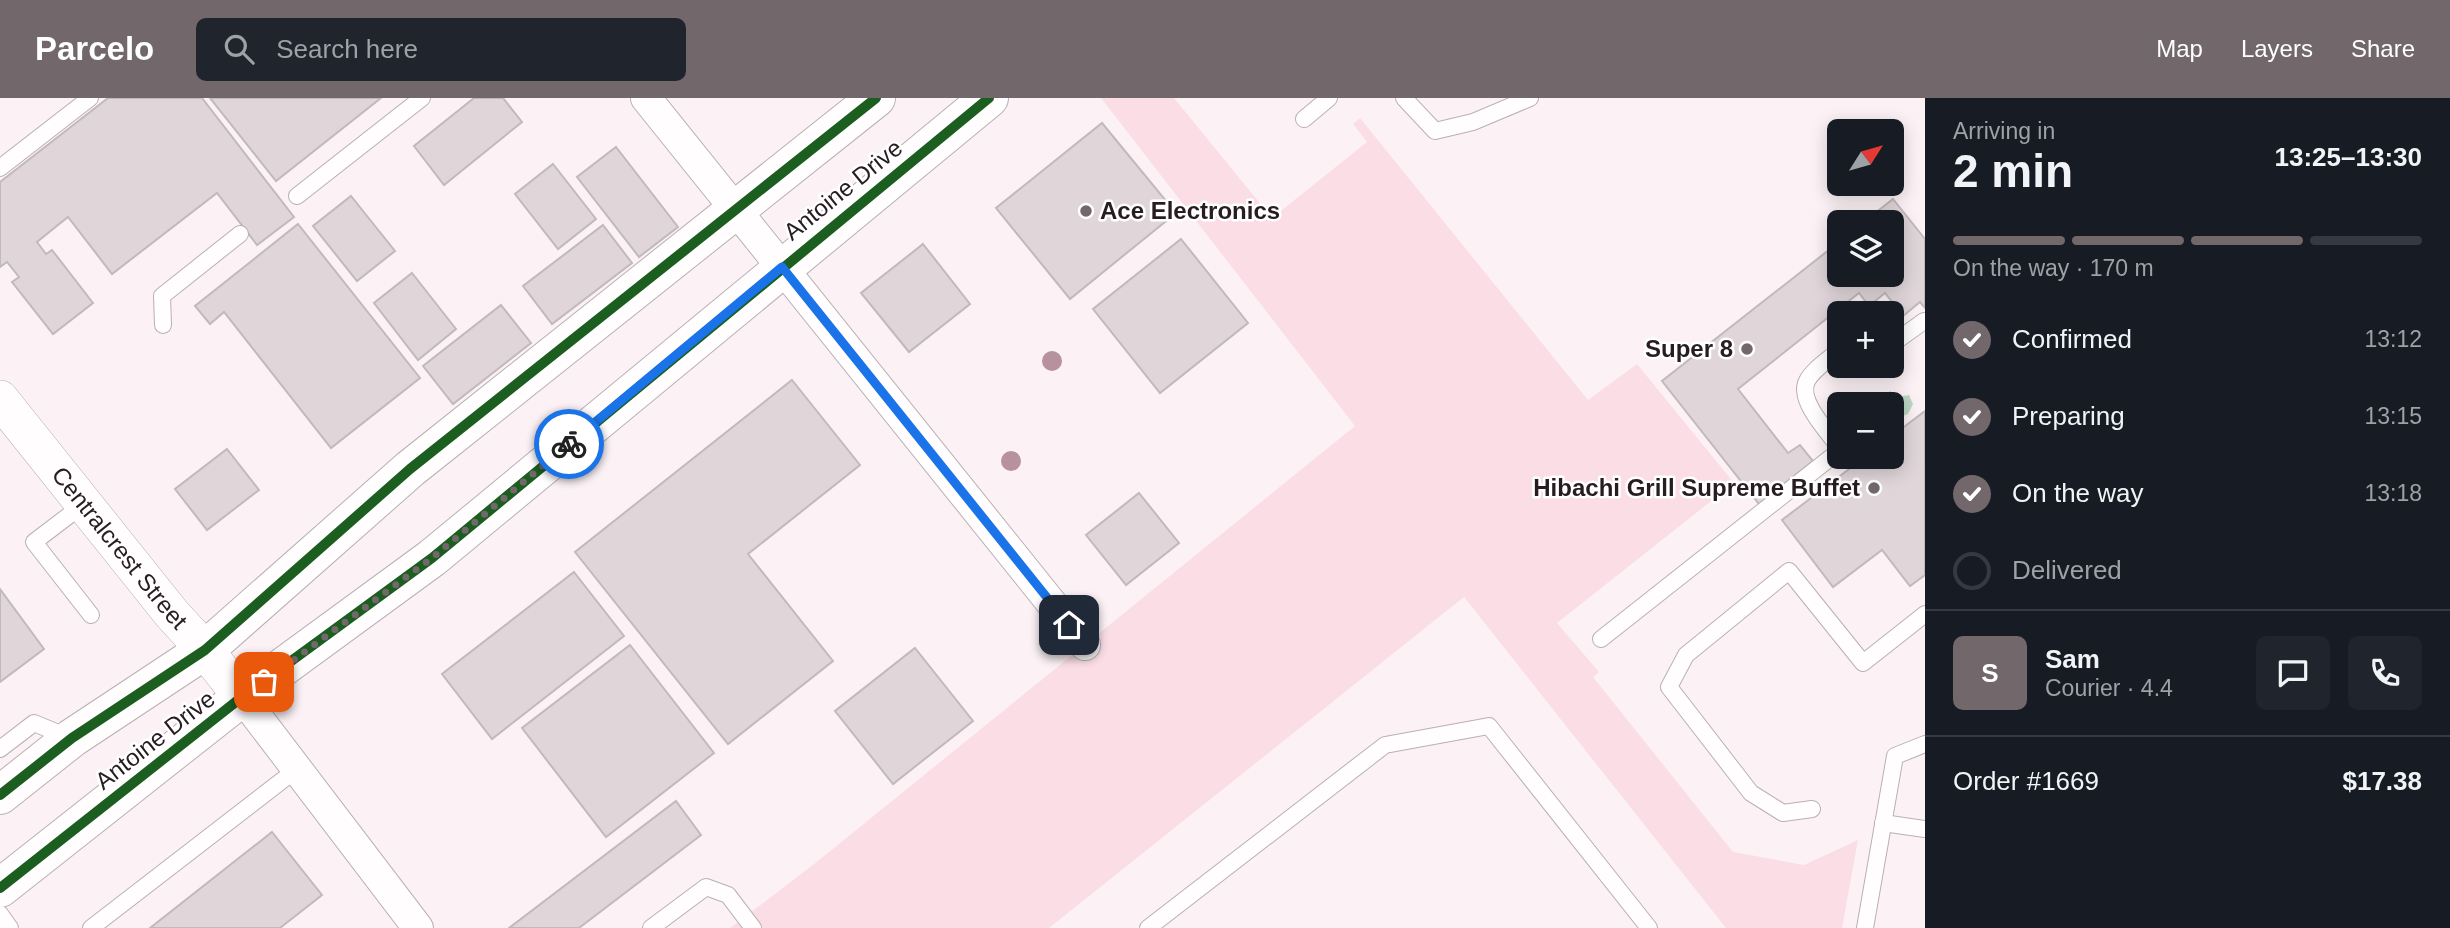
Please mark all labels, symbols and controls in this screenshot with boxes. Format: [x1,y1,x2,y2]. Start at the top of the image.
search box [196,18,686,81]
text: Parcelo [35,30,154,67]
icon: search [220,30,258,68]
text: Search here [276,34,418,64]
text: Map [2156,35,2203,62]
text: Layers [2241,35,2313,62]
text: Share [2351,35,2415,62]
text: Arriving in [1953,118,2055,144]
north arrow [1827,119,1904,196]
map controls [1827,119,1904,469]
street label: Antoine Drive [778,134,907,245]
text: 13:25–13:30 [2275,142,2422,172]
text: 2 min [1953,145,2073,197]
place label: Ace Electronics [1100,197,1280,224]
marker: Ace Electronics [1078,203,1094,219]
button: layers [1827,210,1904,287]
text: On the way · 170 m [1953,255,2154,281]
button: + [1827,301,1904,378]
icon: check [1953,321,1991,359]
text: Confirmed [2012,324,2132,354]
text: 13:12 [2364,326,2422,352]
place label: Super 8 [1645,335,1733,362]
marker: Super 8 [1739,341,1755,357]
button: − [1827,392,1904,469]
icon: check [1953,398,1991,436]
text: Preparing [2012,401,2125,431]
text: 13:15 [2364,403,2422,429]
courier [534,409,604,479]
icon: bike [550,425,588,463]
street label: Centralcrest Street [47,461,193,635]
place label: Hibachi Grill Supreme Buffet [1533,474,1860,501]
icon: check [1953,475,1991,513]
text: On the way [2012,478,2144,508]
marker: Hibachi Grill Supreme Buffet [1866,480,1882,496]
text: 13:18 [2364,480,2422,506]
text: Delivered [2012,555,2122,585]
pin [1039,595,1099,655]
icon: home [1050,606,1088,644]
button: chat [2256,636,2330,710]
button: phone [2348,636,2422,710]
text: Sam [2045,644,2100,674]
pin [234,652,294,712]
text: S [1981,658,1999,688]
icon: bag [245,663,283,701]
text: Courier · 4.4 [2045,675,2173,701]
street label: Antoine Drive [90,685,220,795]
text: Order #1669 [1953,766,2099,796]
text: $17.38 [2342,766,2422,796]

